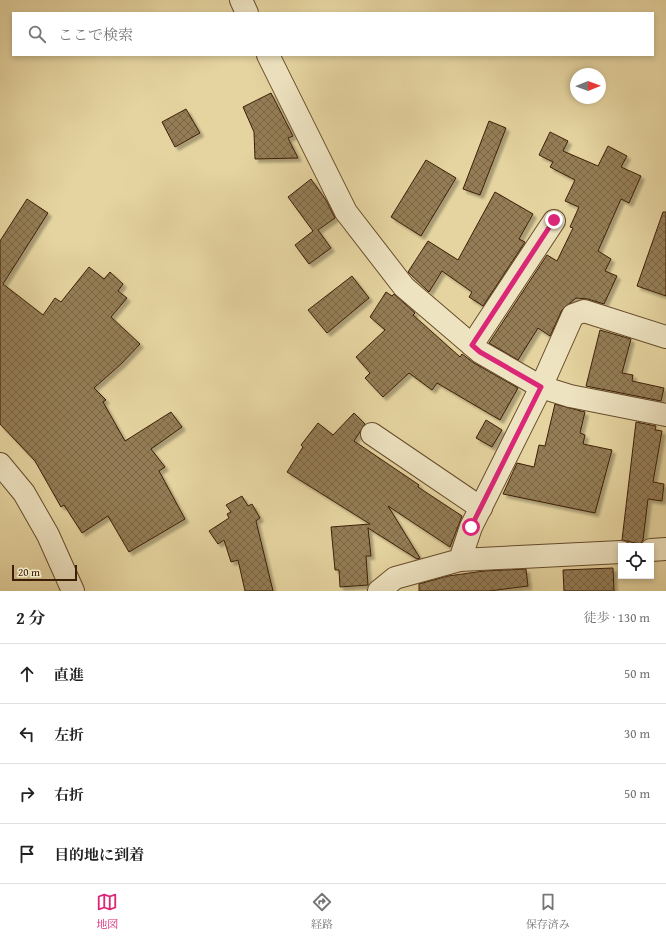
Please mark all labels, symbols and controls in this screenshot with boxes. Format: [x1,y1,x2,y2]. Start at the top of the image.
search box [12,12,654,56]
icon: search [26,23,48,45]
text: ここで検索 [58,24,133,45]
north arrow [570,68,606,104]
route end [545,211,563,229]
route start [462,518,480,536]
map controls [618,543,654,579]
button: locate [618,543,654,579]
scale bar [12,563,77,582]
text: 20 m [18,564,40,580]
text: 2 分 [16,605,46,630]
text: 徒歩 · 130 m [584,608,650,627]
icon: ahead [16,663,38,685]
text: 直進 [54,664,84,685]
text: 50 m [624,664,650,683]
icon: left [16,723,38,745]
text: 左折 [54,724,84,745]
text: 30 m [624,724,650,743]
icon: right [16,783,38,805]
text: 右折 [54,784,84,805]
text: 50 m [624,784,650,803]
icon: arrive [16,843,38,865]
text: 目的地に到着 [54,844,144,865]
tab: 地図 [96,891,118,932]
tab: 経路 [311,891,333,932]
tab: 保存済み [526,891,570,932]

